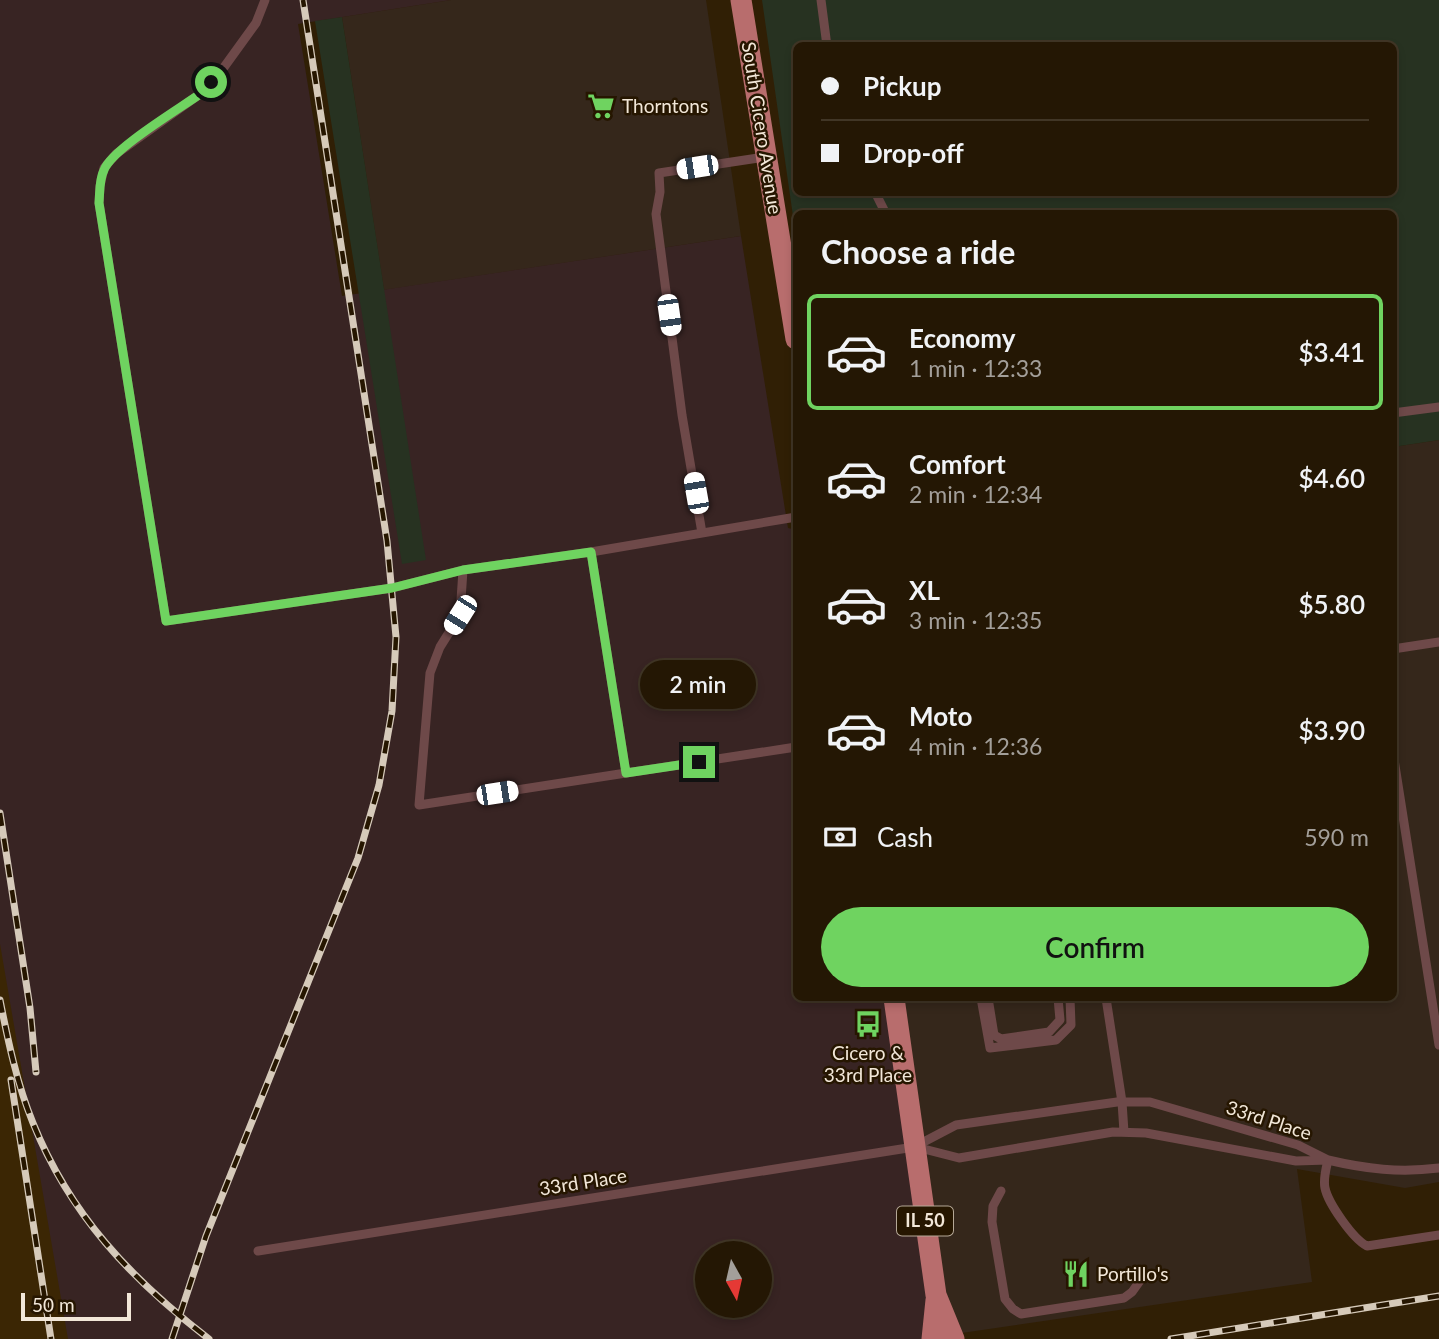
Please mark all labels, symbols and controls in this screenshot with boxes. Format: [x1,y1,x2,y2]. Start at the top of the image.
street label: South Cicero Avenue [737,40,788,216]
route start [195,66,227,98]
text: Pickup [863,70,942,102]
supermarket icon: Thorntons [586,91,616,121]
place label: Thorntons [622,94,708,117]
text: Drop-off [863,137,964,169]
car [675,153,720,181]
text: Choose a ride [821,232,1015,271]
car [656,293,683,337]
icon: car [825,321,888,384]
text: Economy [909,322,1015,354]
text: $3.41 [1299,336,1365,368]
text: 1 min · 12:33 [909,354,1042,382]
icon: car [825,447,888,510]
text: Comfort [909,448,1006,480]
text: $4.60 [1299,462,1365,494]
car [683,470,710,516]
text: 2 min · 12:34 [909,480,1042,508]
icon: car [825,573,888,636]
text: XL [909,574,940,606]
text: $5.80 [1299,588,1365,620]
car [440,592,481,638]
text: 3 min · 12:35 [909,606,1042,634]
callout: 2 min [641,660,757,710]
text: 2 min [670,670,726,698]
icon: car [825,699,888,762]
text: Moto [909,700,972,732]
text: $3.90 [1299,714,1365,746]
text: 4 min · 12:36 [909,732,1042,760]
route end [683,746,715,778]
car [475,779,520,807]
icon: cash [821,818,859,856]
text: Cash [877,821,933,853]
text: 590 m [1304,823,1369,851]
button: Confirm [821,907,1369,987]
bus stop icon: Cicero & 33rd Place [853,1009,883,1039]
place label: Cicero & 33rd Place [824,1041,912,1086]
street label: 33rd Place [1224,1095,1315,1144]
street label: 33rd Place [538,1163,628,1200]
road number: IL 50 [897,1206,953,1236]
north arrow [695,1241,772,1318]
map controls [695,1241,772,1318]
restaurant icon: Portillo's [1061,1259,1091,1289]
place label: Portillo's [1097,1262,1169,1285]
scale bar [21,1290,131,1322]
text: 50 m [32,1293,75,1316]

